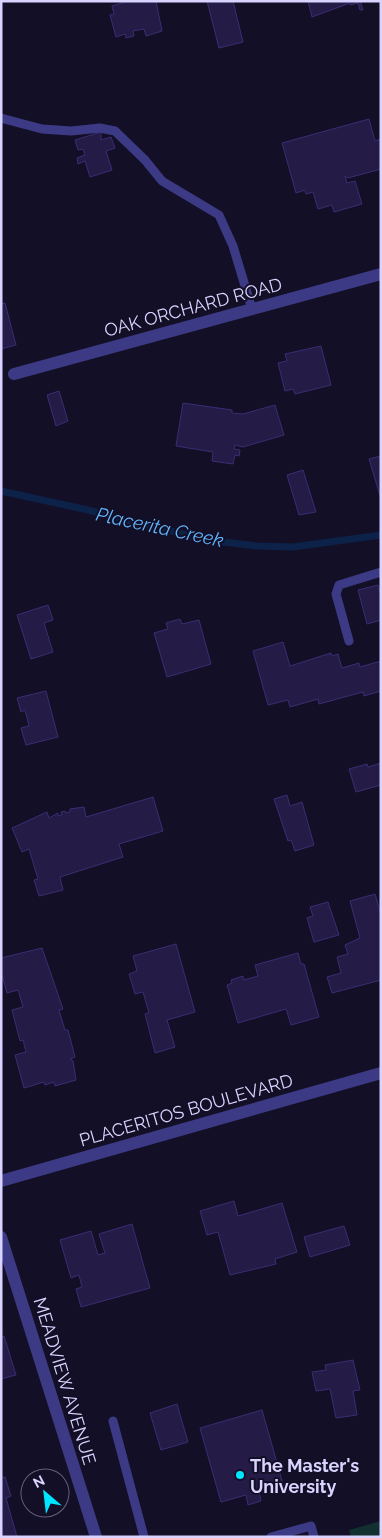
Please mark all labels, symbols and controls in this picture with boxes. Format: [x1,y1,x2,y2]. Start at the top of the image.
street label: OAK ORCHARD ROAD [102,273,284,341]
water label: Placerita Creek [94,503,226,551]
street label: PLACERITOS BOULEVARD [77,1069,295,1151]
street label: MEADVIEW AVENUE [30,1295,100,1467]
place label: The Master's University [250,1455,359,1497]
north arrow [20,1468,70,1518]
marker: The Master's University [234,1469,246,1481]
text: N [30,1472,47,1491]

